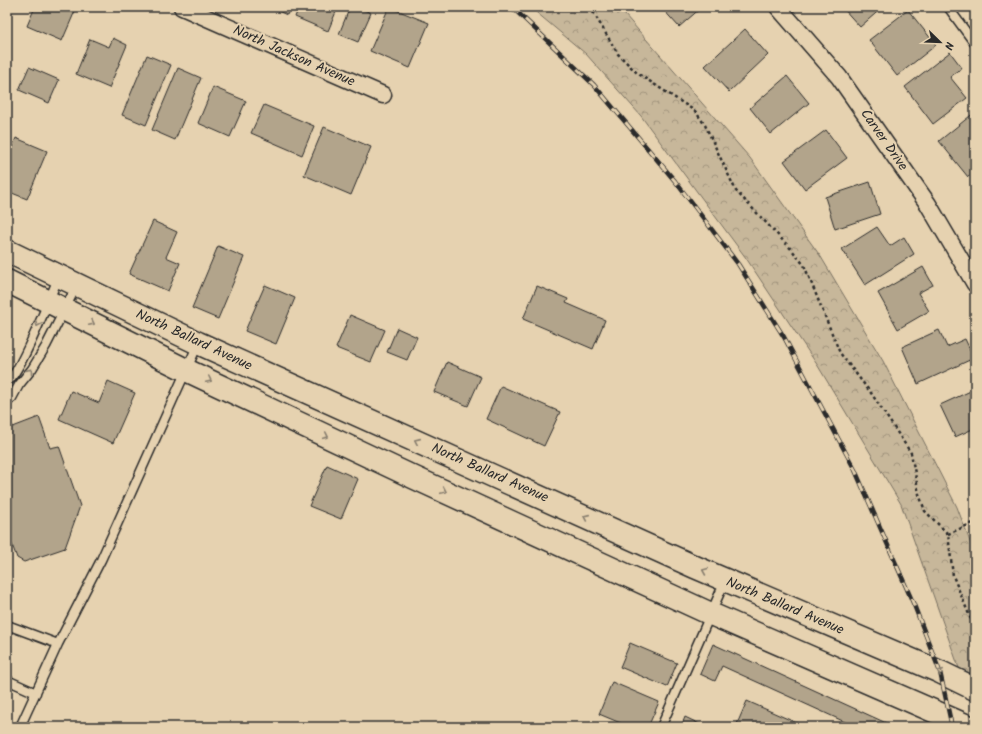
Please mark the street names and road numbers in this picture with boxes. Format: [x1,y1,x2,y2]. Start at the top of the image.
street label: North Jackson Avenue [229,19,359,93]
street label: Carver Drive [855,105,914,176]
street label: North Ballard Avenue [132,303,257,377]
street label: North Ballard Avenue [428,437,553,509]
street label: North Ballard Avenue [723,571,848,641]

